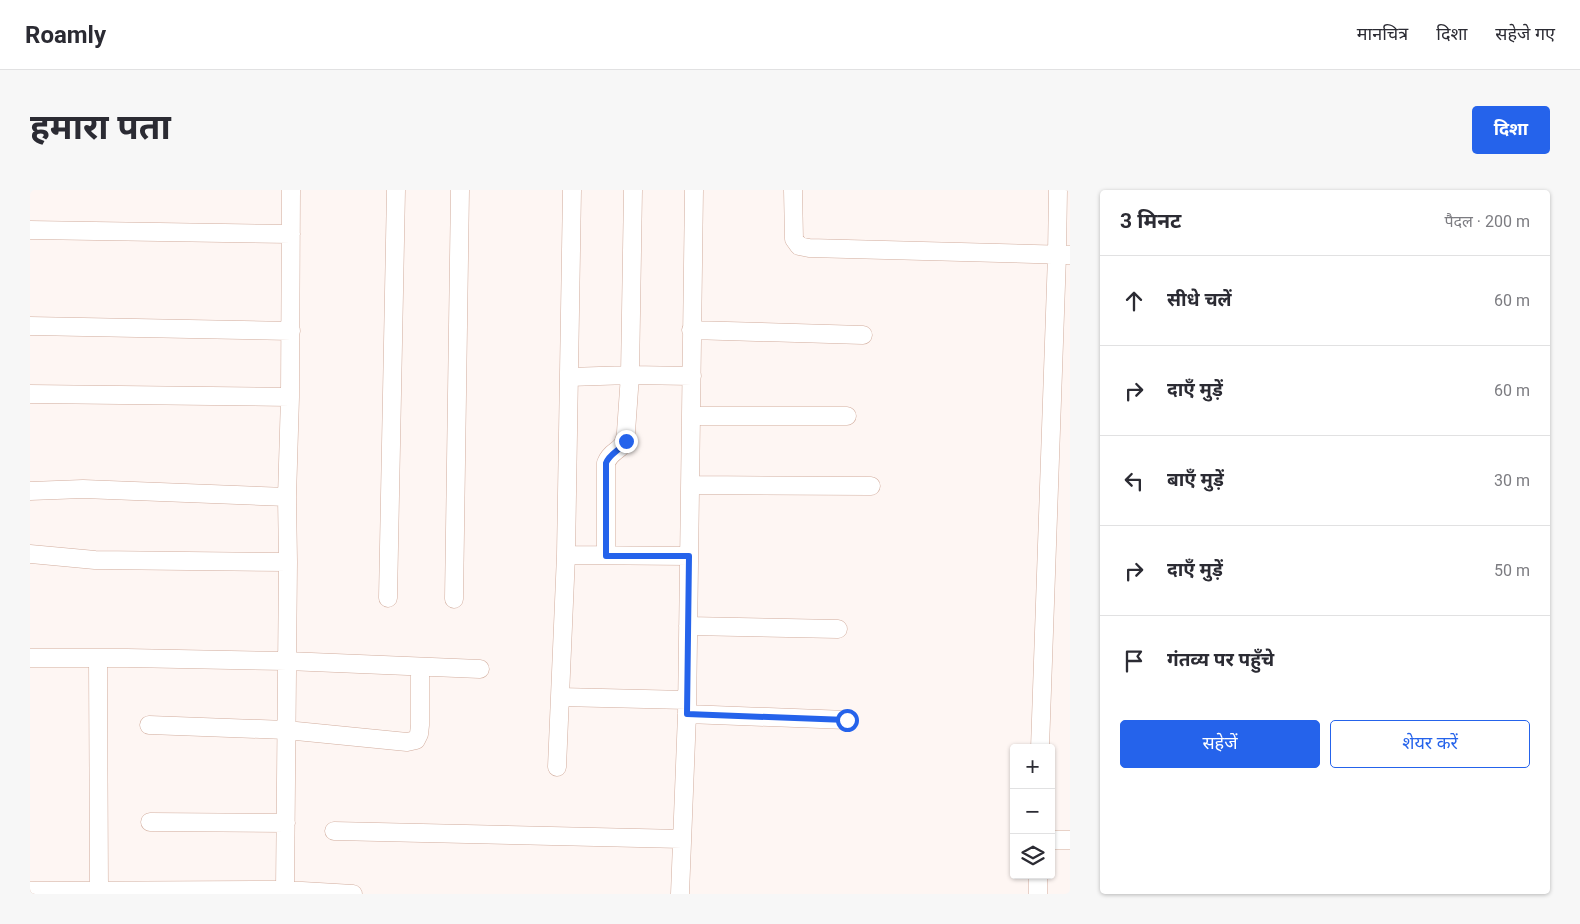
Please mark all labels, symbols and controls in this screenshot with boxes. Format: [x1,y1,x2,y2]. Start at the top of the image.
text: Roamly [25,21,106,49]
text: मानचित्र [1357,23,1408,44]
text: दिशा [1436,23,1467,44]
text: सहेजे गए [1495,23,1555,44]
button: दिशा [1472,106,1550,154]
text: हमारा पता [30,107,171,148]
text: 3 मिनट [1120,209,1181,233]
text: पैदल · 200 m [1444,212,1530,231]
icon: ahead [1120,287,1148,315]
text: सीधे चलें [1167,288,1232,311]
text: 60 m [1494,291,1530,310]
icon: right [1120,377,1148,405]
text: दाएँ मुड़ें [1167,378,1223,401]
text: 60 m [1494,381,1530,400]
route end [615,430,638,453]
icon: left [1120,467,1148,495]
text: बाएँ मुड़ें [1167,468,1224,491]
text: 30 m [1494,471,1530,490]
icon: right [1120,557,1148,585]
text: दाएँ मुड़ें [1167,558,1223,581]
text: 50 m [1494,561,1530,580]
icon: arrive [1120,647,1148,675]
text: गंतव्य पर पहुँचे [1167,648,1274,671]
route start [836,709,859,732]
button: सहेजें [1120,720,1320,768]
button: शेयर करें [1330,720,1530,768]
map controls [1010,744,1055,879]
button: + [1010,744,1055,789]
button: − [1010,789,1055,834]
button: layers [1010,834,1055,879]

